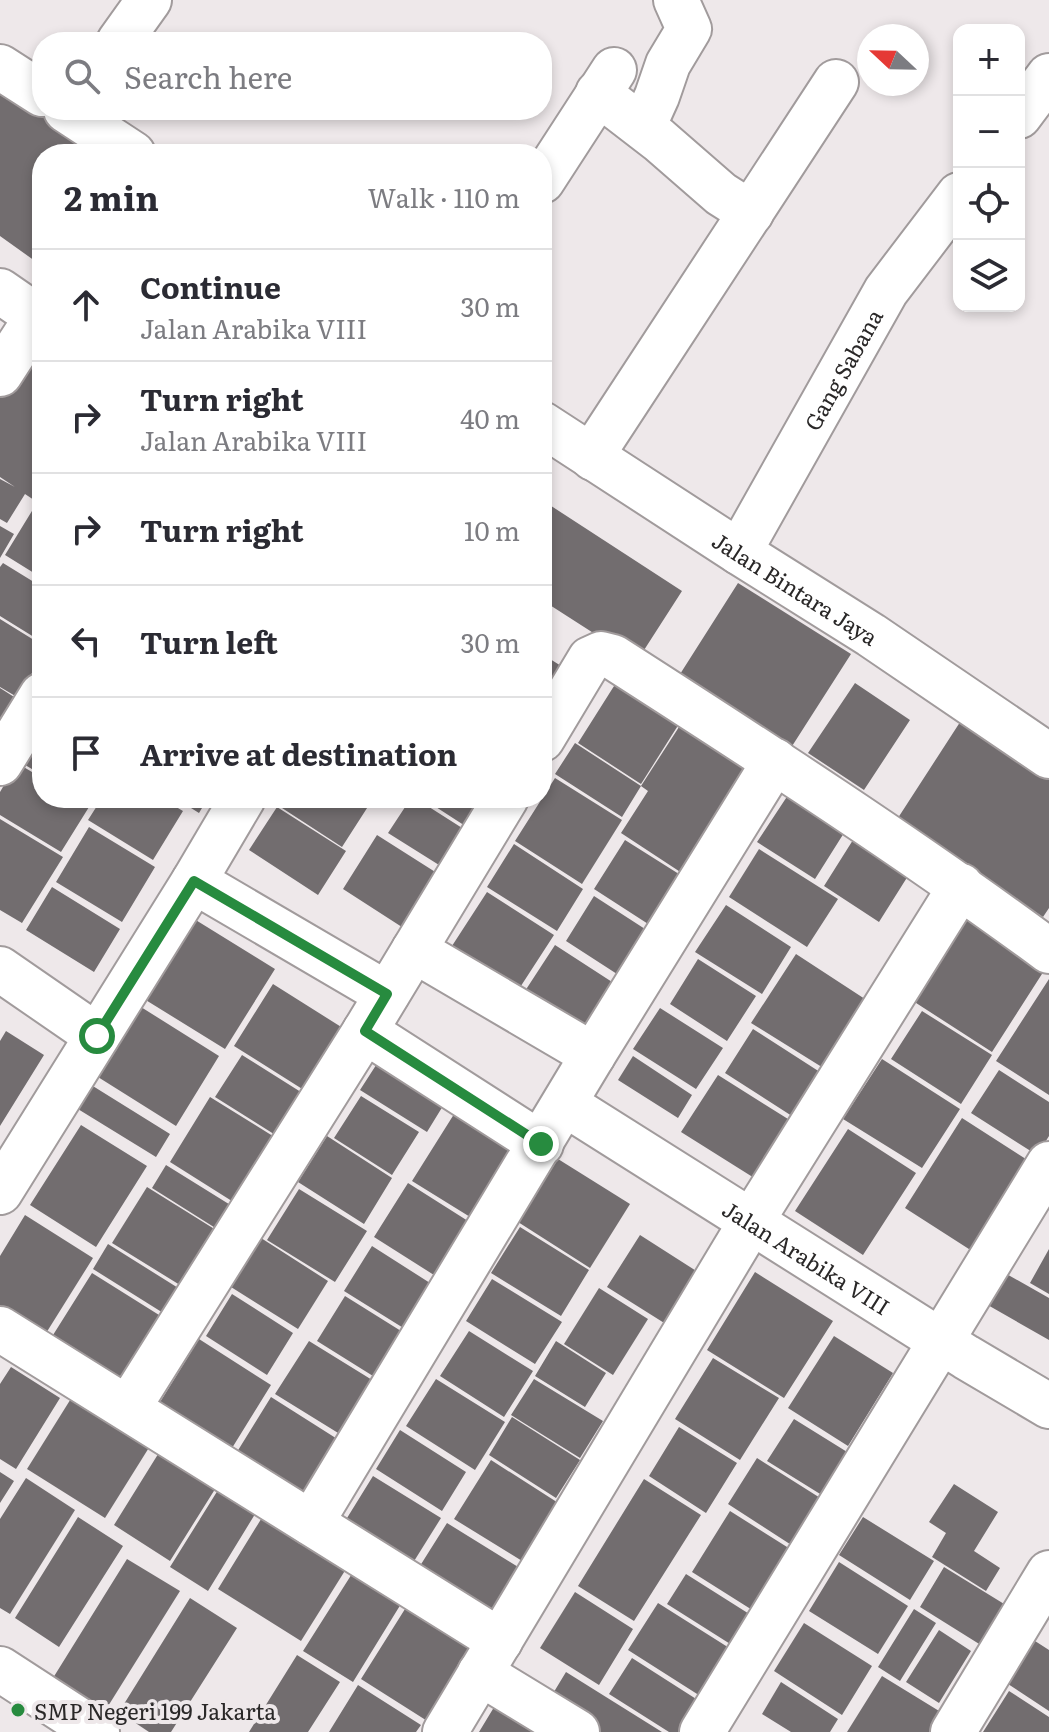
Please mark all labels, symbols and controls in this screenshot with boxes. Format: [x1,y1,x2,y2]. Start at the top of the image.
north arrow [857,24,929,96]
map controls [953,24,1025,312]
button: + [953,24,1025,96]
search box [32,32,552,120]
icon: search [60,54,104,98]
text: Search here [124,54,292,98]
button: − [953,96,1025,168]
button: locate [953,168,1025,240]
text: 2 min [64,171,159,221]
text: Walk · 110 m [368,177,520,216]
button: layers [953,240,1025,312]
text: Continue [140,264,281,308]
icon: ahead [64,283,108,327]
text: 30 m [460,286,520,325]
street label: Gang Sabana [795,302,890,436]
text: Jalan Arabika VIII [140,308,367,347]
text: Turn right [140,376,304,420]
icon: right [64,395,108,439]
text: 40 m [460,398,520,437]
text: Jalan Arabika VIII [140,420,367,459]
icon: right [64,507,108,551]
text: Turn right [140,507,304,551]
text: 10 m [464,510,520,549]
street label: Jalan Bintara Jaya [706,523,886,652]
icon: left [64,619,108,663]
text: Turn left [140,619,278,663]
text: 30 m [460,622,520,661]
icon: arrive [64,731,108,775]
text: Arrive at destination [140,731,457,775]
route start [79,1018,115,1054]
route end [523,1126,559,1162]
street label: Jalan Arabika VIII [717,1191,897,1322]
place label: SMP Negeri 199 Jakarta [34,1694,276,1727]
marker: SMP Negeri 199 Jakarta [9,1701,27,1719]

